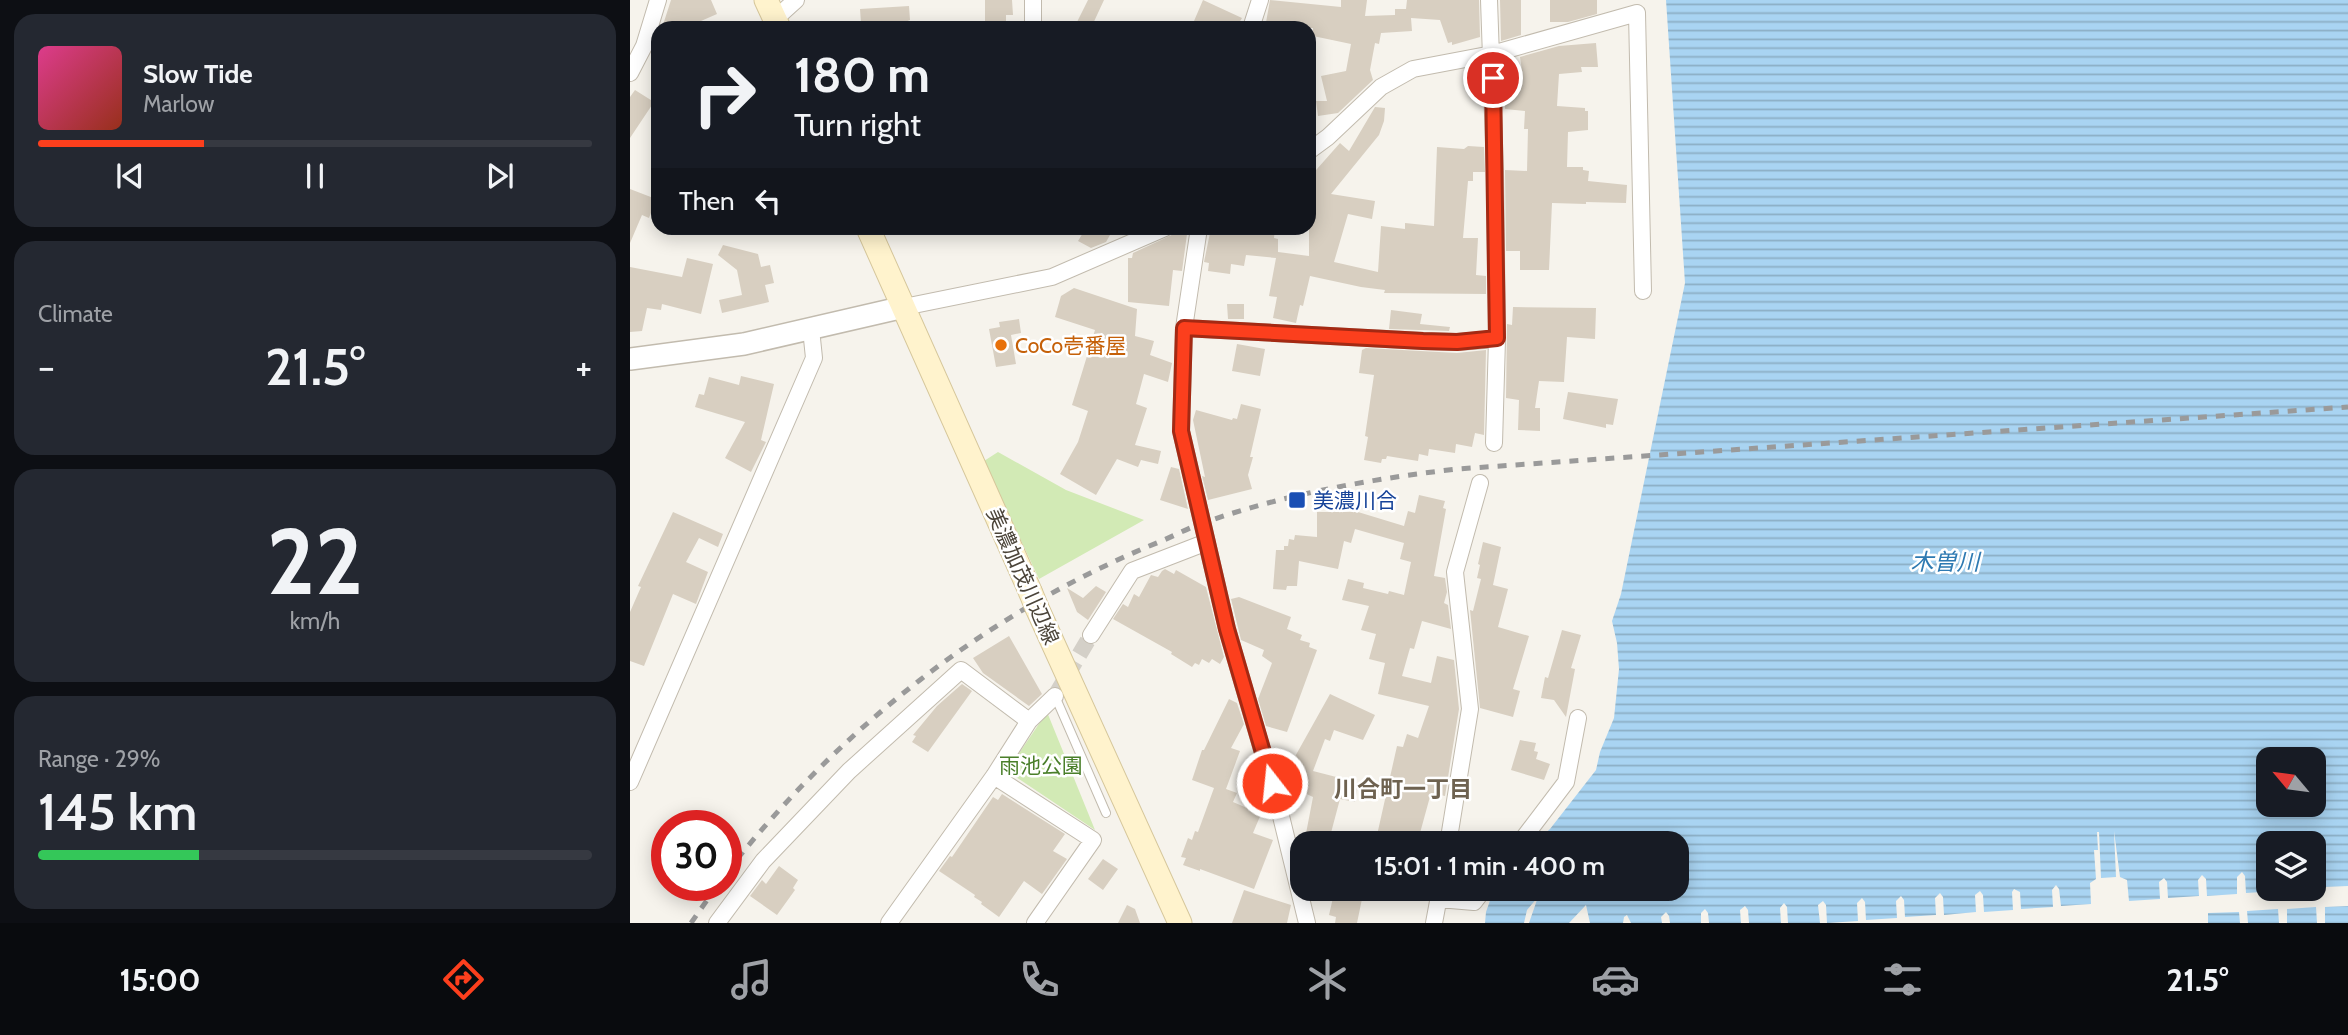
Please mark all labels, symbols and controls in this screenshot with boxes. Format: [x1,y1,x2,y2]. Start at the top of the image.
text: 180 m [794,45,930,104]
pin [1463,48,1523,108]
icon: right [679,49,770,140]
text: Slow Tide [143,58,253,90]
icon: arrive [1474,59,1512,97]
text: Marlow [143,90,214,118]
text: Turn right [794,105,921,144]
icon: previous [111,157,149,195]
icon: pause [296,157,334,195]
icon: next [481,157,519,195]
icon: left [749,182,787,220]
text: Then [679,185,735,217]
text: Climate [38,300,113,328]
place label: CoCo壱番屋 [1015,333,1126,358]
text: 21.5° [265,335,365,398]
marker: CoCo壱番屋 [993,337,1009,353]
text: − [38,343,55,390]
text: + [575,343,592,390]
place label: 美濃川合 [1313,488,1397,513]
marker: 美濃川合 [1287,490,1307,510]
street label: 美濃加茂川辺線 [982,504,1064,648]
text: 22 [267,506,363,617]
water label: 木曽川 [1911,548,1983,576]
text: km/h [290,607,340,635]
text: Range · 29% [38,745,161,773]
position arrow [1235,746,1309,820]
north arrow [2256,747,2326,817]
map controls [2256,747,2326,901]
park label: 雨池公園 [999,753,1083,778]
district label: 川合町一丁目 [1334,775,1472,803]
text: 145 km [38,780,197,843]
speed limit sign: 30 [651,810,742,901]
button: layers [2256,831,2326,901]
text: 15:01 · 1 min · 400 m [1374,850,1605,882]
icon: directions [439,955,488,1004]
icon: music [727,955,776,1004]
icon: phone [1015,955,1064,1004]
icon: climate [1303,955,1352,1004]
icon: car [1591,955,1640,1004]
icon: filters [1878,955,1927,1004]
text: 15:00 [119,960,201,999]
text: 21.5° [2166,960,2229,999]

